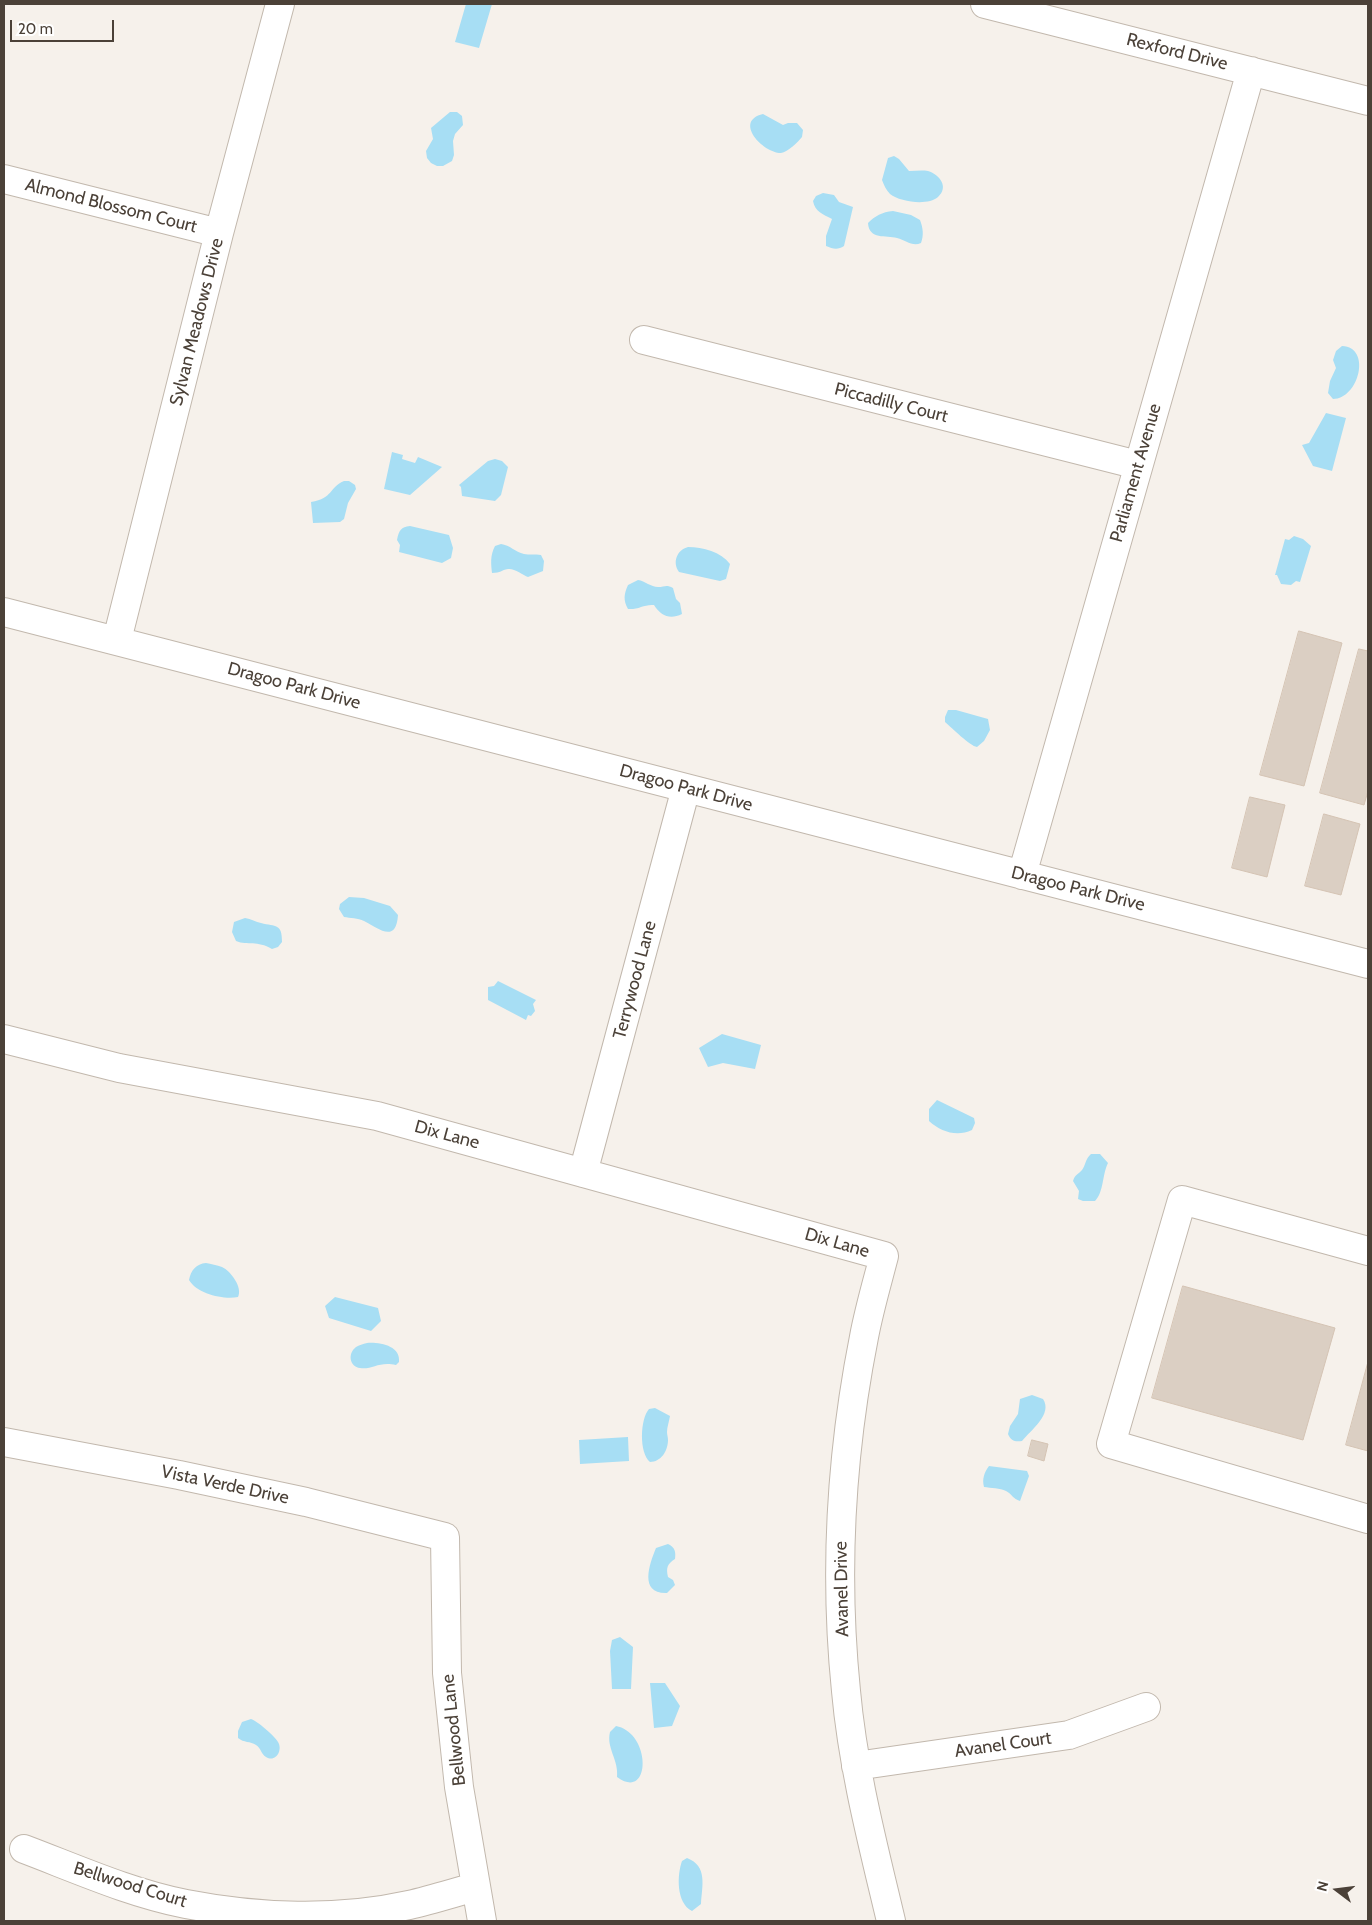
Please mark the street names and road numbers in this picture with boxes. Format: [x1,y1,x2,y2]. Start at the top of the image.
street label: Rexford Drive [1124,29,1230,75]
street label: Almond Blossom Court [23,174,199,238]
street label: Sylvan Meadows Drive [166,236,228,408]
street label: Piccadilly Court [832,378,950,428]
street label: Parliament Avenue [1106,401,1166,545]
street label: Dragoo Park Drive [225,658,363,714]
street label: Dragoo Park Drive [617,760,755,816]
street label: Dragoo Park Drive [1009,862,1147,916]
street label: Terrywood Lane [609,918,661,1042]
street label: Dix Lane [412,1116,482,1154]
street label: Dix Lane [802,1223,872,1263]
street label: Vista Verde Drive [159,1461,291,1509]
street label: Avanel Drive [830,1541,854,1637]
street label: Bellwood Lane [437,1673,471,1787]
street label: Avanel Court [953,1728,1053,1762]
street label: Bellwood Court [71,1858,189,1912]

